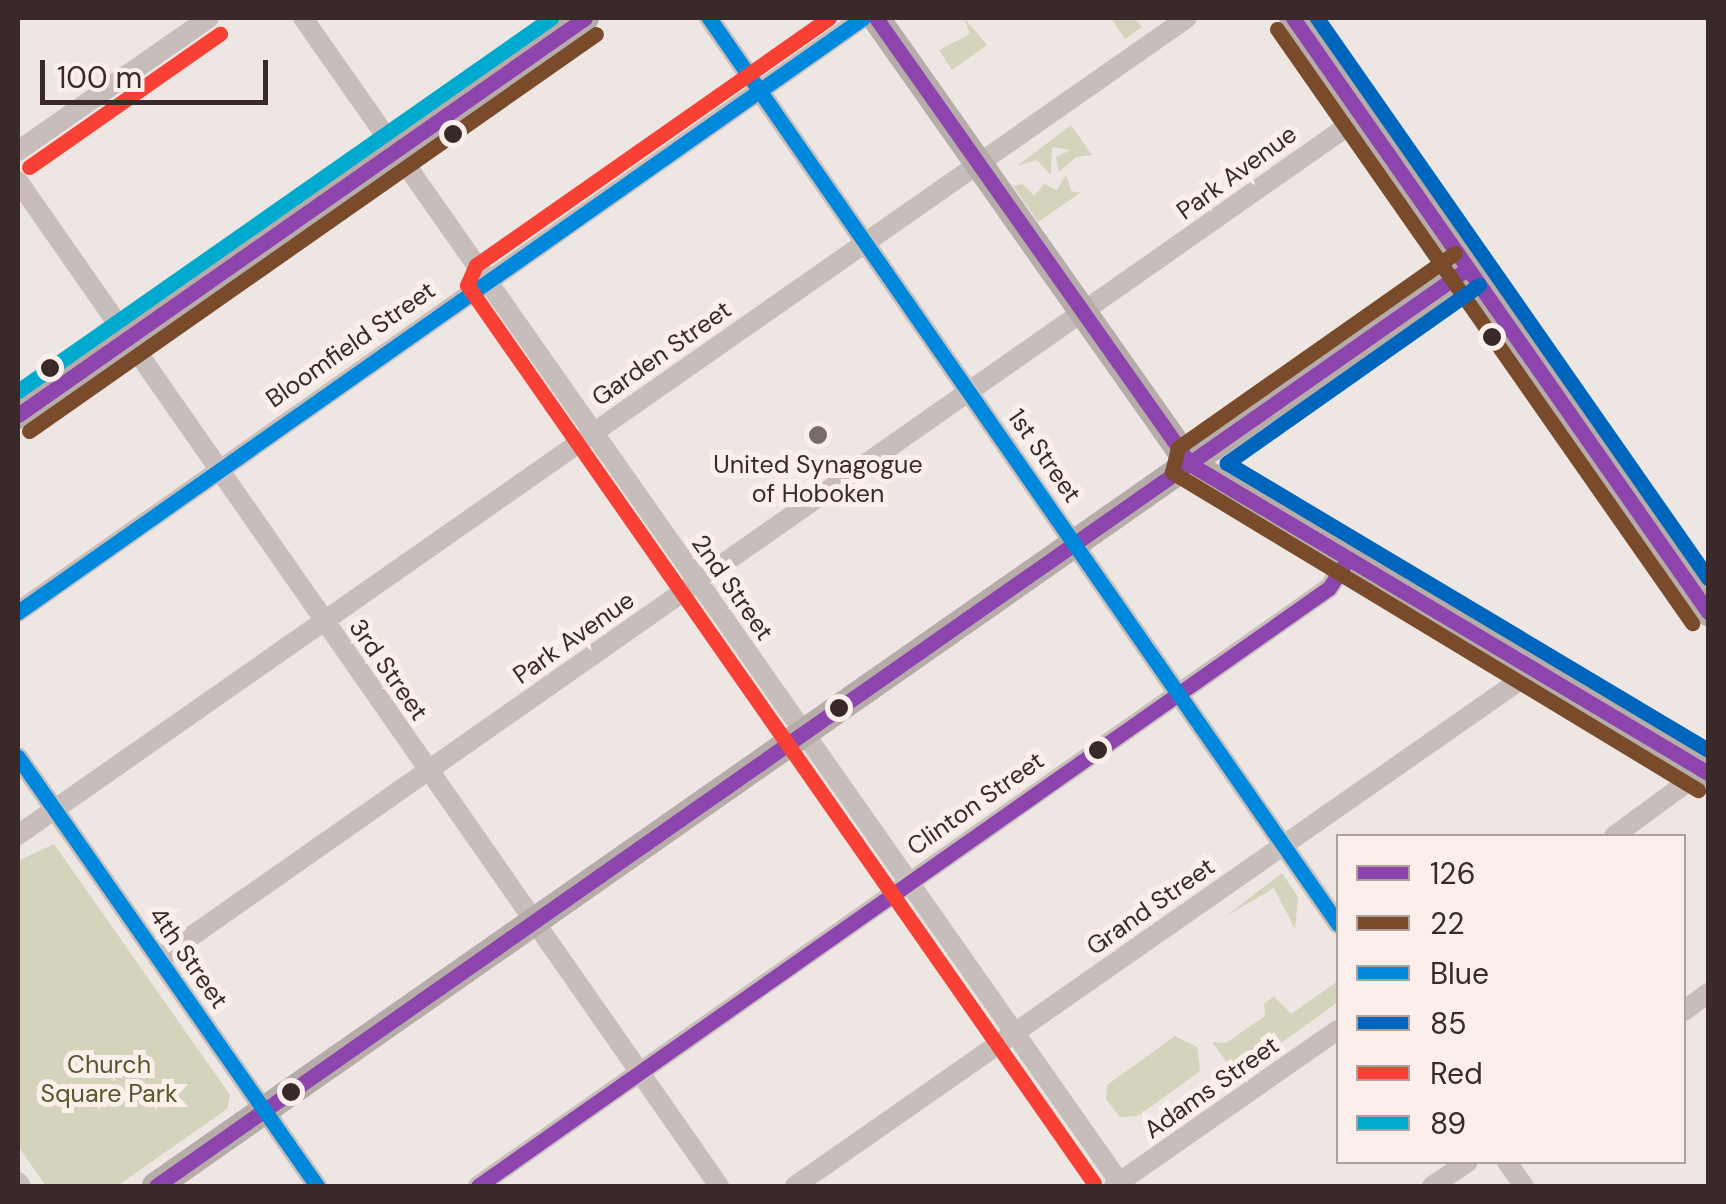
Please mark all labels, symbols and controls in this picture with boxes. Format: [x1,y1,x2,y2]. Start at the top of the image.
scale bar [45,40,272,102]
text: 100 m [57,58,142,97]
street label: Park Avenue [1171,119,1303,227]
unlabelled marker [443,124,463,144]
street label: Bloomfield Street [261,275,441,415]
street label: Garden Street [587,295,737,413]
unlabelled marker [1482,327,1502,347]
unlabelled marker [40,358,60,378]
street label: 1st Street [1001,404,1087,508]
marker: United Synagogue of Hoboken [807,424,829,446]
place label: United Synagogue of Hoboken [713,451,923,510]
street label: 2nd Street [685,529,779,647]
street label: Park Avenue [508,585,640,691]
street label: 3rd Street [342,614,434,726]
unlabelled marker [829,698,849,718]
unlabelled marker [1088,740,1108,760]
street label: Clinton Street [902,746,1050,862]
legend [1336,834,1686,1164]
street label: Grand Street [1081,852,1221,962]
text: 126 [1430,854,1475,893]
street label: 4th Street [142,902,234,1014]
text: 22 [1430,904,1465,943]
text: Blue [1430,954,1489,993]
text: 85 [1430,1004,1467,1043]
street label: Adams Street [1139,1031,1285,1145]
park label: Church Square Park [40,1051,178,1110]
text: Red [1430,1054,1483,1093]
unlabelled marker [281,1082,301,1102]
text: 89 [1430,1104,1466,1143]

